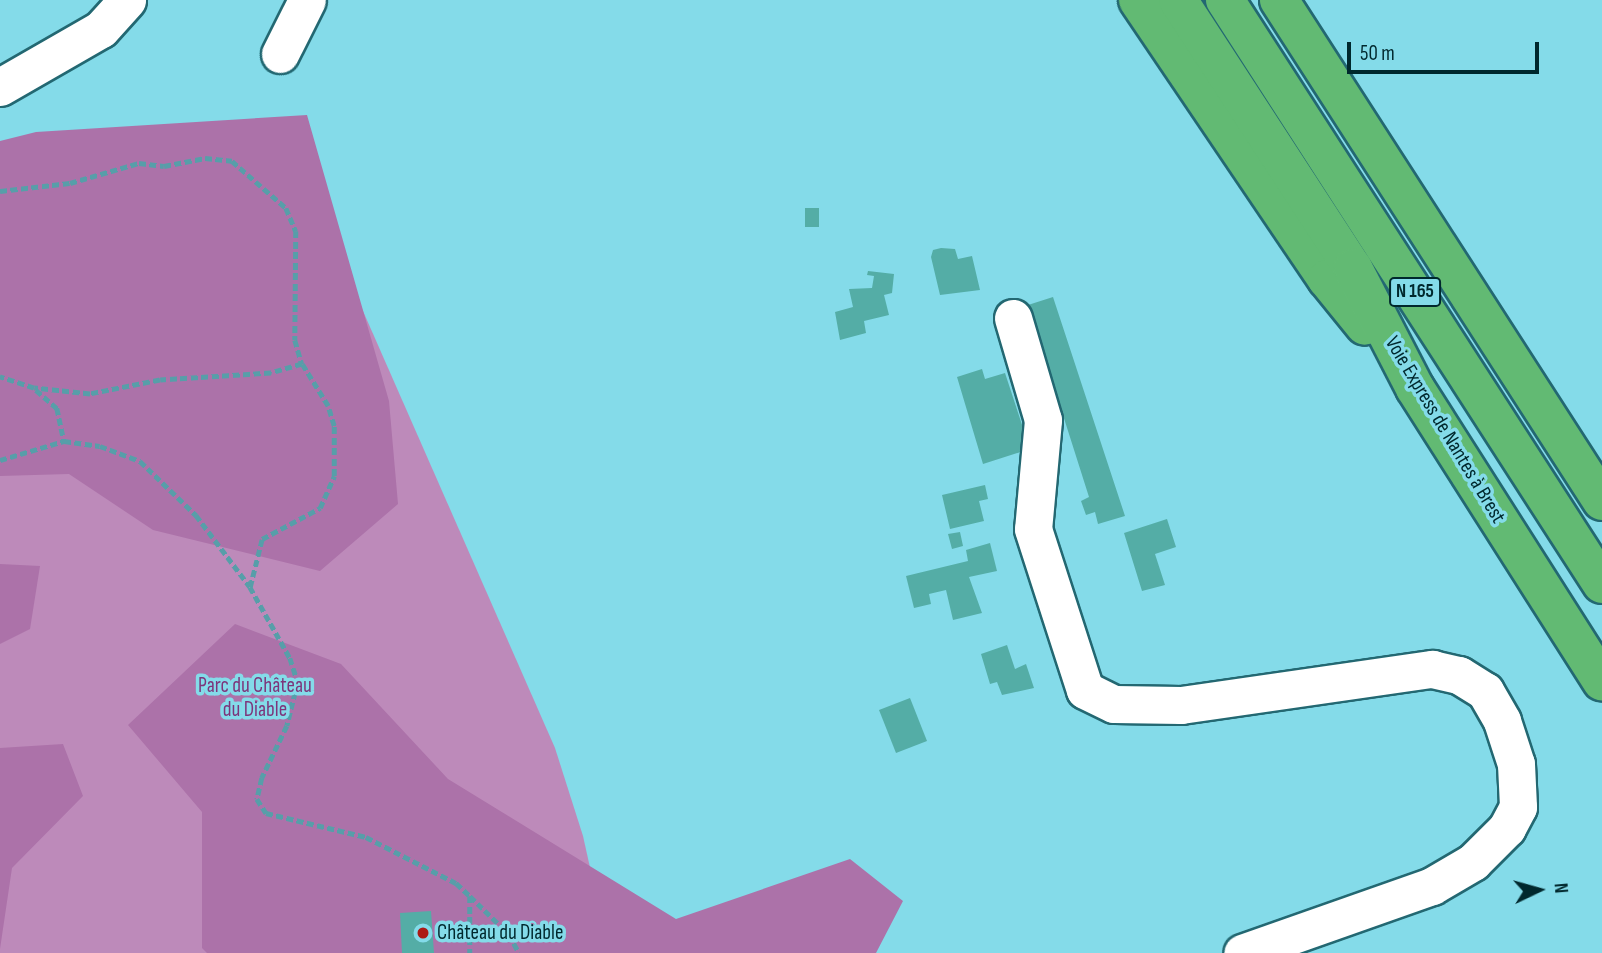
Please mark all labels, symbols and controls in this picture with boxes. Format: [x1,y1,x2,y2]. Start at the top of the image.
scale bar [1350,28,1542,72]
text: 50 m [1360,41,1395,66]
road number: N 165 [1389,276,1441,308]
street label: Voie Express de Nantes à Brest [1379,332,1511,528]
park label: Parc du Château du Diable [198,673,312,723]
north arrow [1504,855,1574,925]
text: N [1549,882,1572,894]
place label: Château du Diable [437,920,563,946]
marker: Château du Diable [415,925,431,941]

